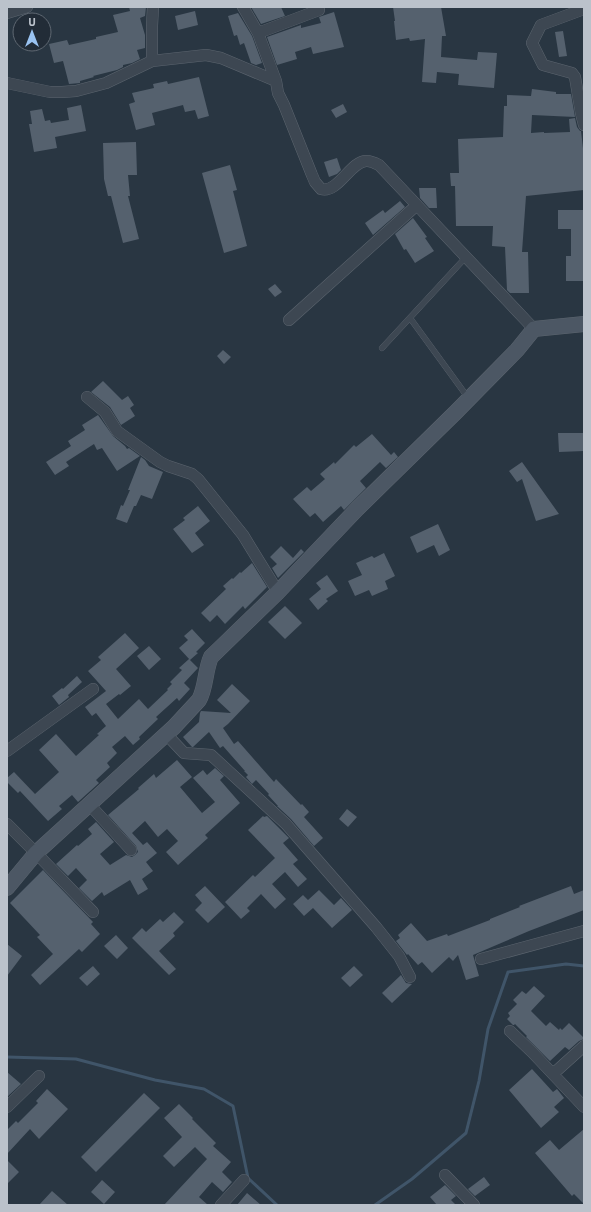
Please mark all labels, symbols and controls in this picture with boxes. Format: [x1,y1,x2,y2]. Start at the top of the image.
north arrow [12,12,52,52]
text: U [28,15,36,29]

